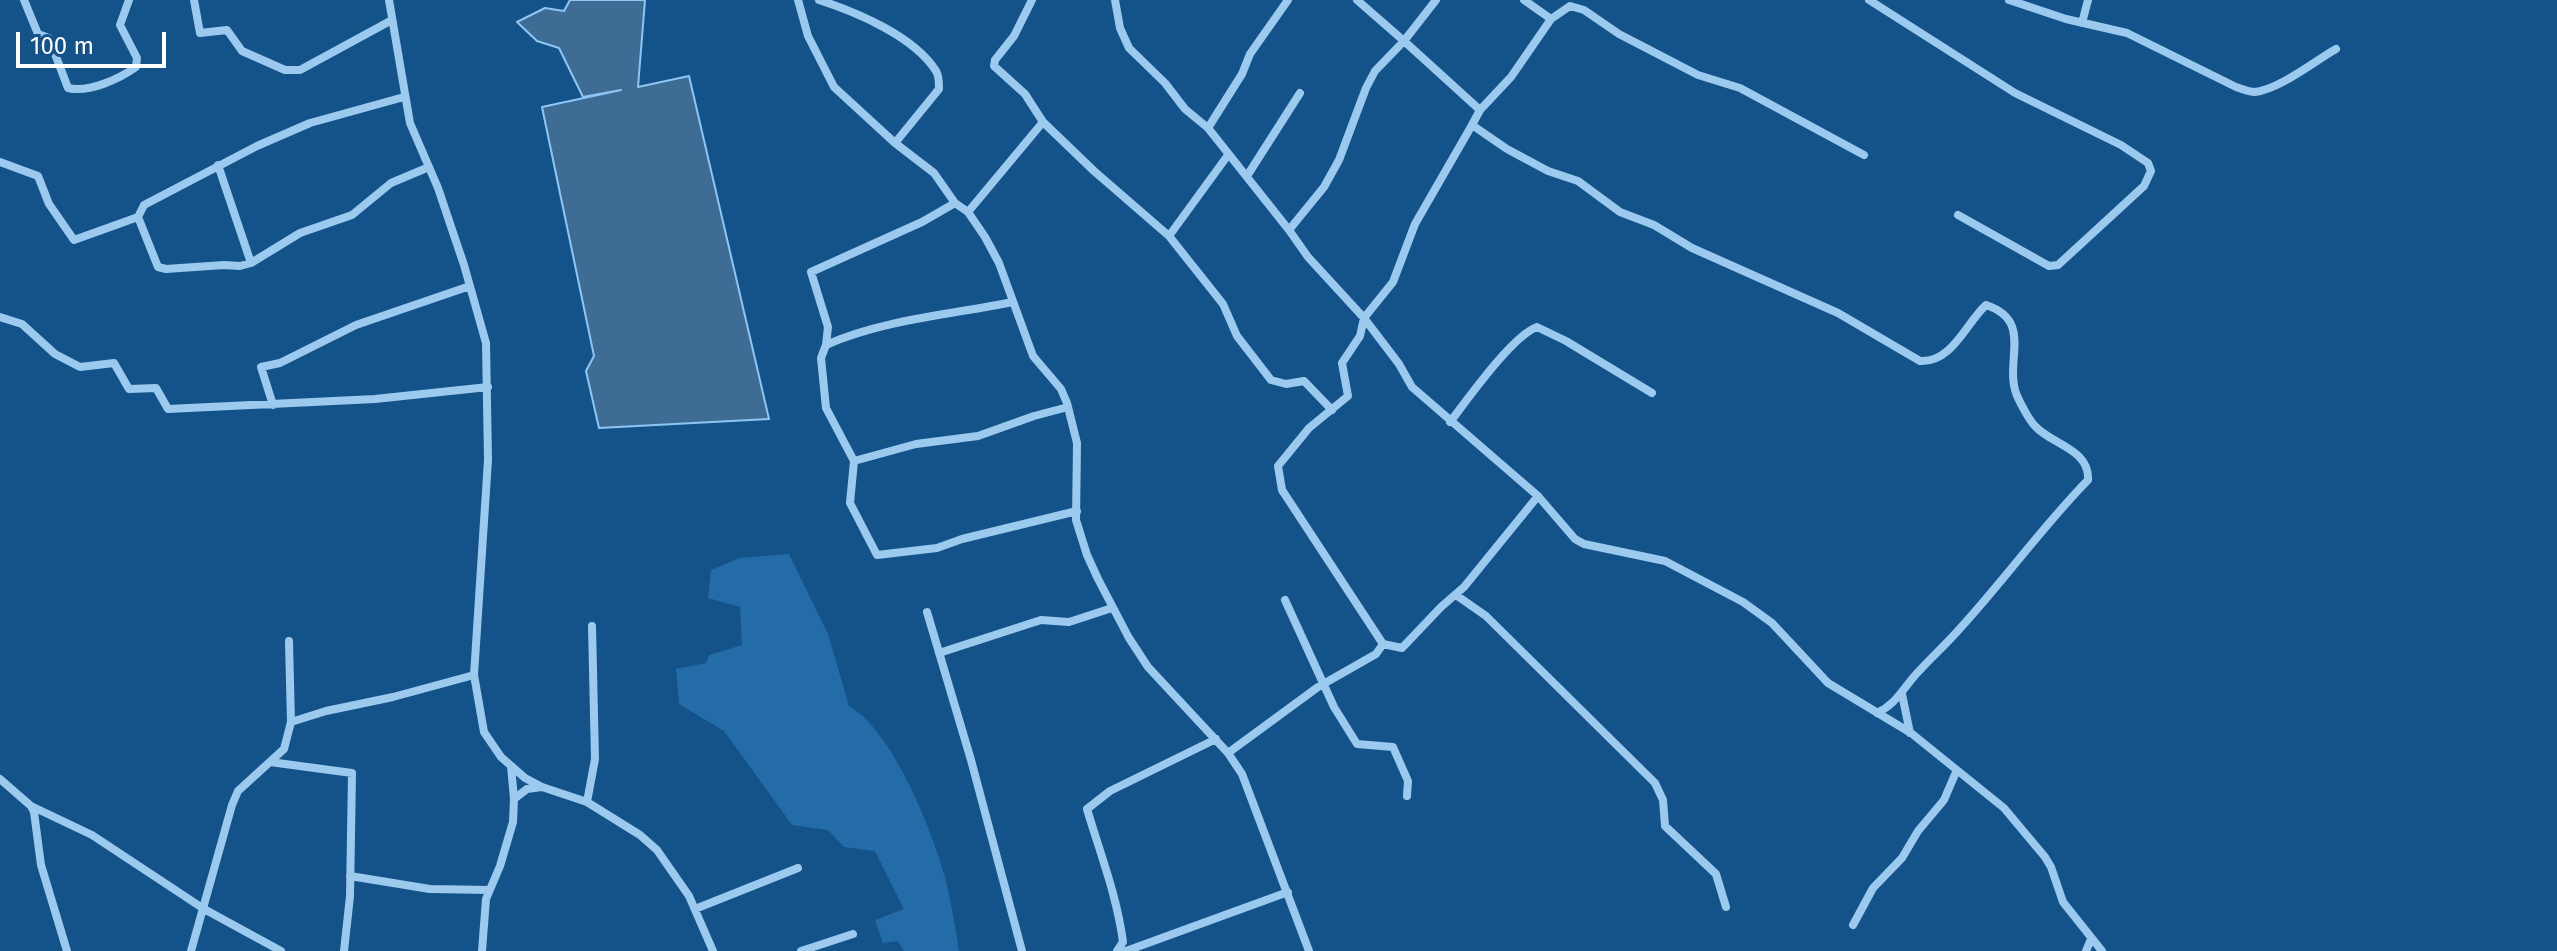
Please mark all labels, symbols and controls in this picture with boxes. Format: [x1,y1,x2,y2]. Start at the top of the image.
scale bar [20,16,170,66]
text: 100 m [30,32,94,60]

